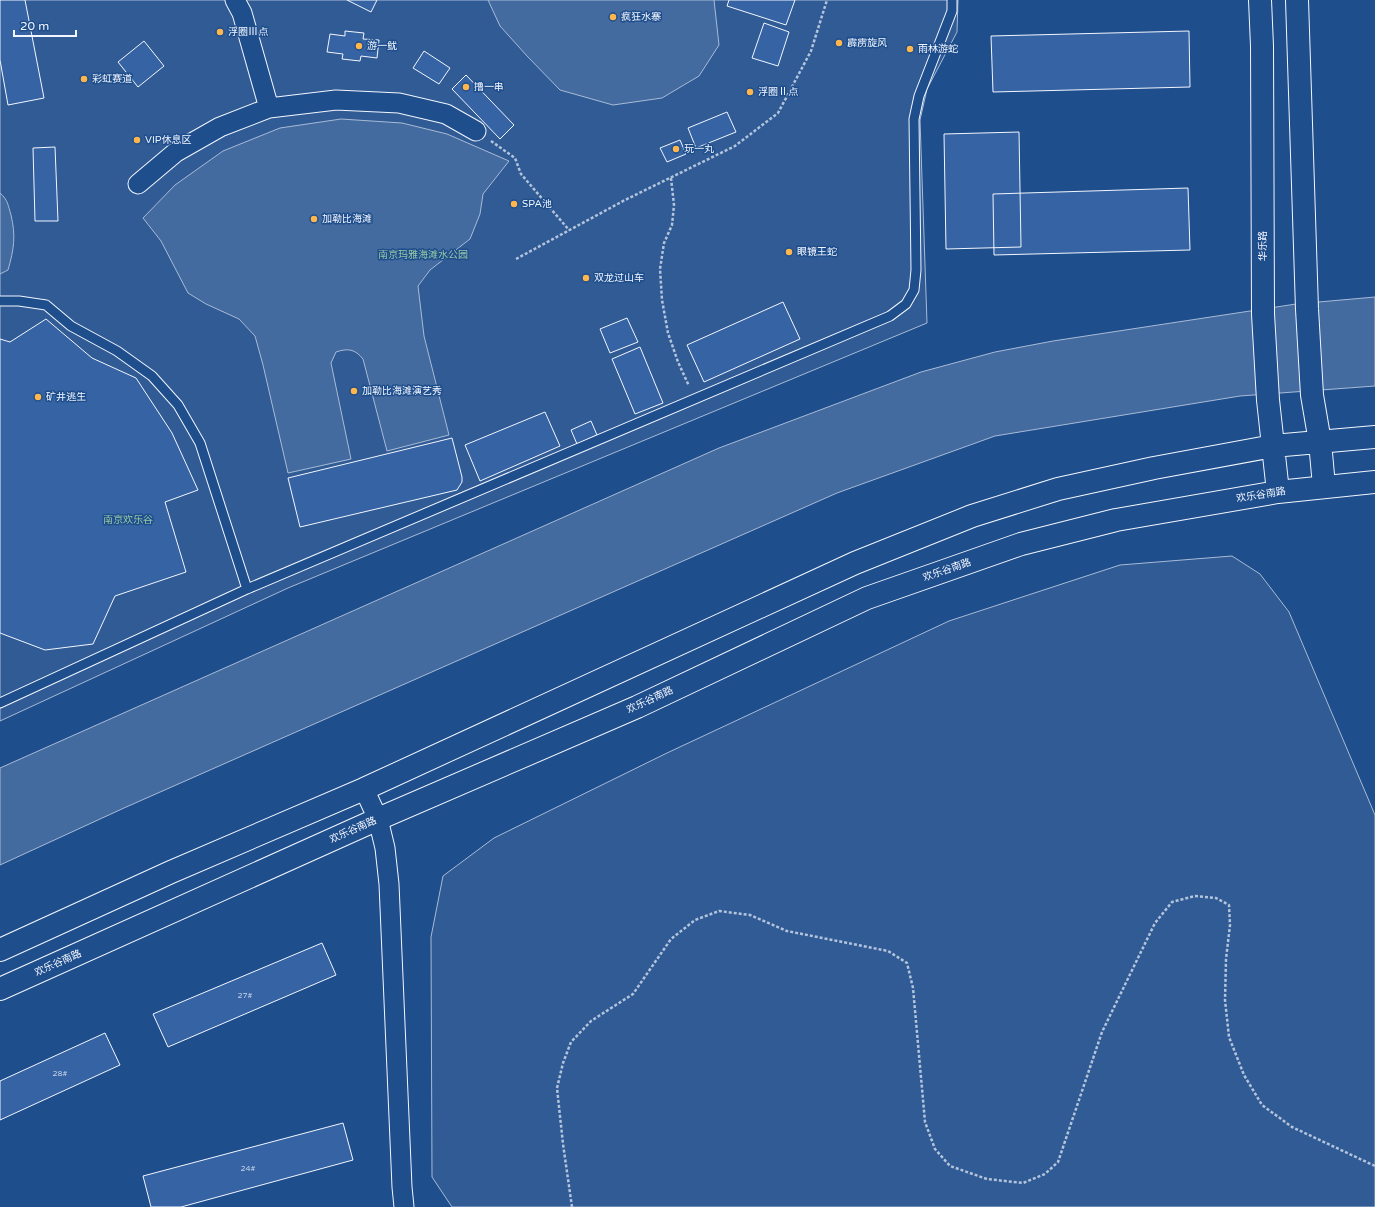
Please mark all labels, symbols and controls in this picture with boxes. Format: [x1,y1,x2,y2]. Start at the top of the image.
place label: 疯狂水寨 [621,11,661,23]
scale bar [14,12,76,38]
marker: 疯狂水寨 [608,12,618,22]
text: 20 m [20,19,49,33]
place label: 浮圈Ⅲ点 [228,26,268,38]
marker: 浮圈Ⅲ点 [215,27,225,37]
place label: 霹雳旋风 [847,37,887,49]
marker: 霹雳旋风 [834,38,844,48]
place label: 游一鱿 [367,40,397,52]
marker: 游一鱿 [354,41,364,51]
place label: 雨林游蛇 [918,43,958,55]
marker: 雨林游蛇 [905,44,915,54]
place label: 彩虹赛道 [92,73,132,85]
marker: 彩虹赛道 [79,74,89,84]
place label: 撸一串 [474,81,504,93]
marker: 撸一串 [461,82,471,92]
place label: 浮圈Ⅱ点 [758,86,798,98]
marker: 浮圈Ⅱ点 [745,87,755,97]
place label: VIP休息区 [145,134,192,146]
marker: VIP休息区 [132,135,142,145]
place label: 玩一丸 [684,143,714,155]
marker: 玩一丸 [671,144,681,154]
place label: SPA池 [522,198,552,210]
marker: SPA池 [509,199,519,209]
place label: 加勒比海滩 [322,213,372,225]
marker: 加勒比海滩 [309,214,319,224]
street label: 华乐路 [1257,231,1269,261]
place label: 眼镜王蛇 [797,246,837,258]
marker: 眼镜王蛇 [784,247,794,257]
park label: 南京玛雅海滩水公园 [378,249,468,261]
place label: 双龙过山车 [594,272,644,284]
marker: 双龙过山车 [581,273,591,283]
place label: 加勒比海滩演艺秀 [362,385,442,397]
marker: 加勒比海滩演艺秀 [349,386,359,396]
place label: 矿井逃生 [46,391,86,403]
marker: 矿井逃生 [33,392,43,402]
street label: 欢乐谷南路 [1235,485,1287,505]
park label: 南京欢乐谷 [103,514,153,526]
street label: 欢乐谷南路 [921,556,973,584]
street label: 欢乐谷南路 [625,684,675,716]
street label: 欢乐谷南路 [328,814,378,846]
street label: 欢乐谷南路 [33,947,83,979]
house number: 27# [238,991,253,1000]
house number: 28# [53,1069,68,1078]
house number: 24# [241,1164,256,1173]

